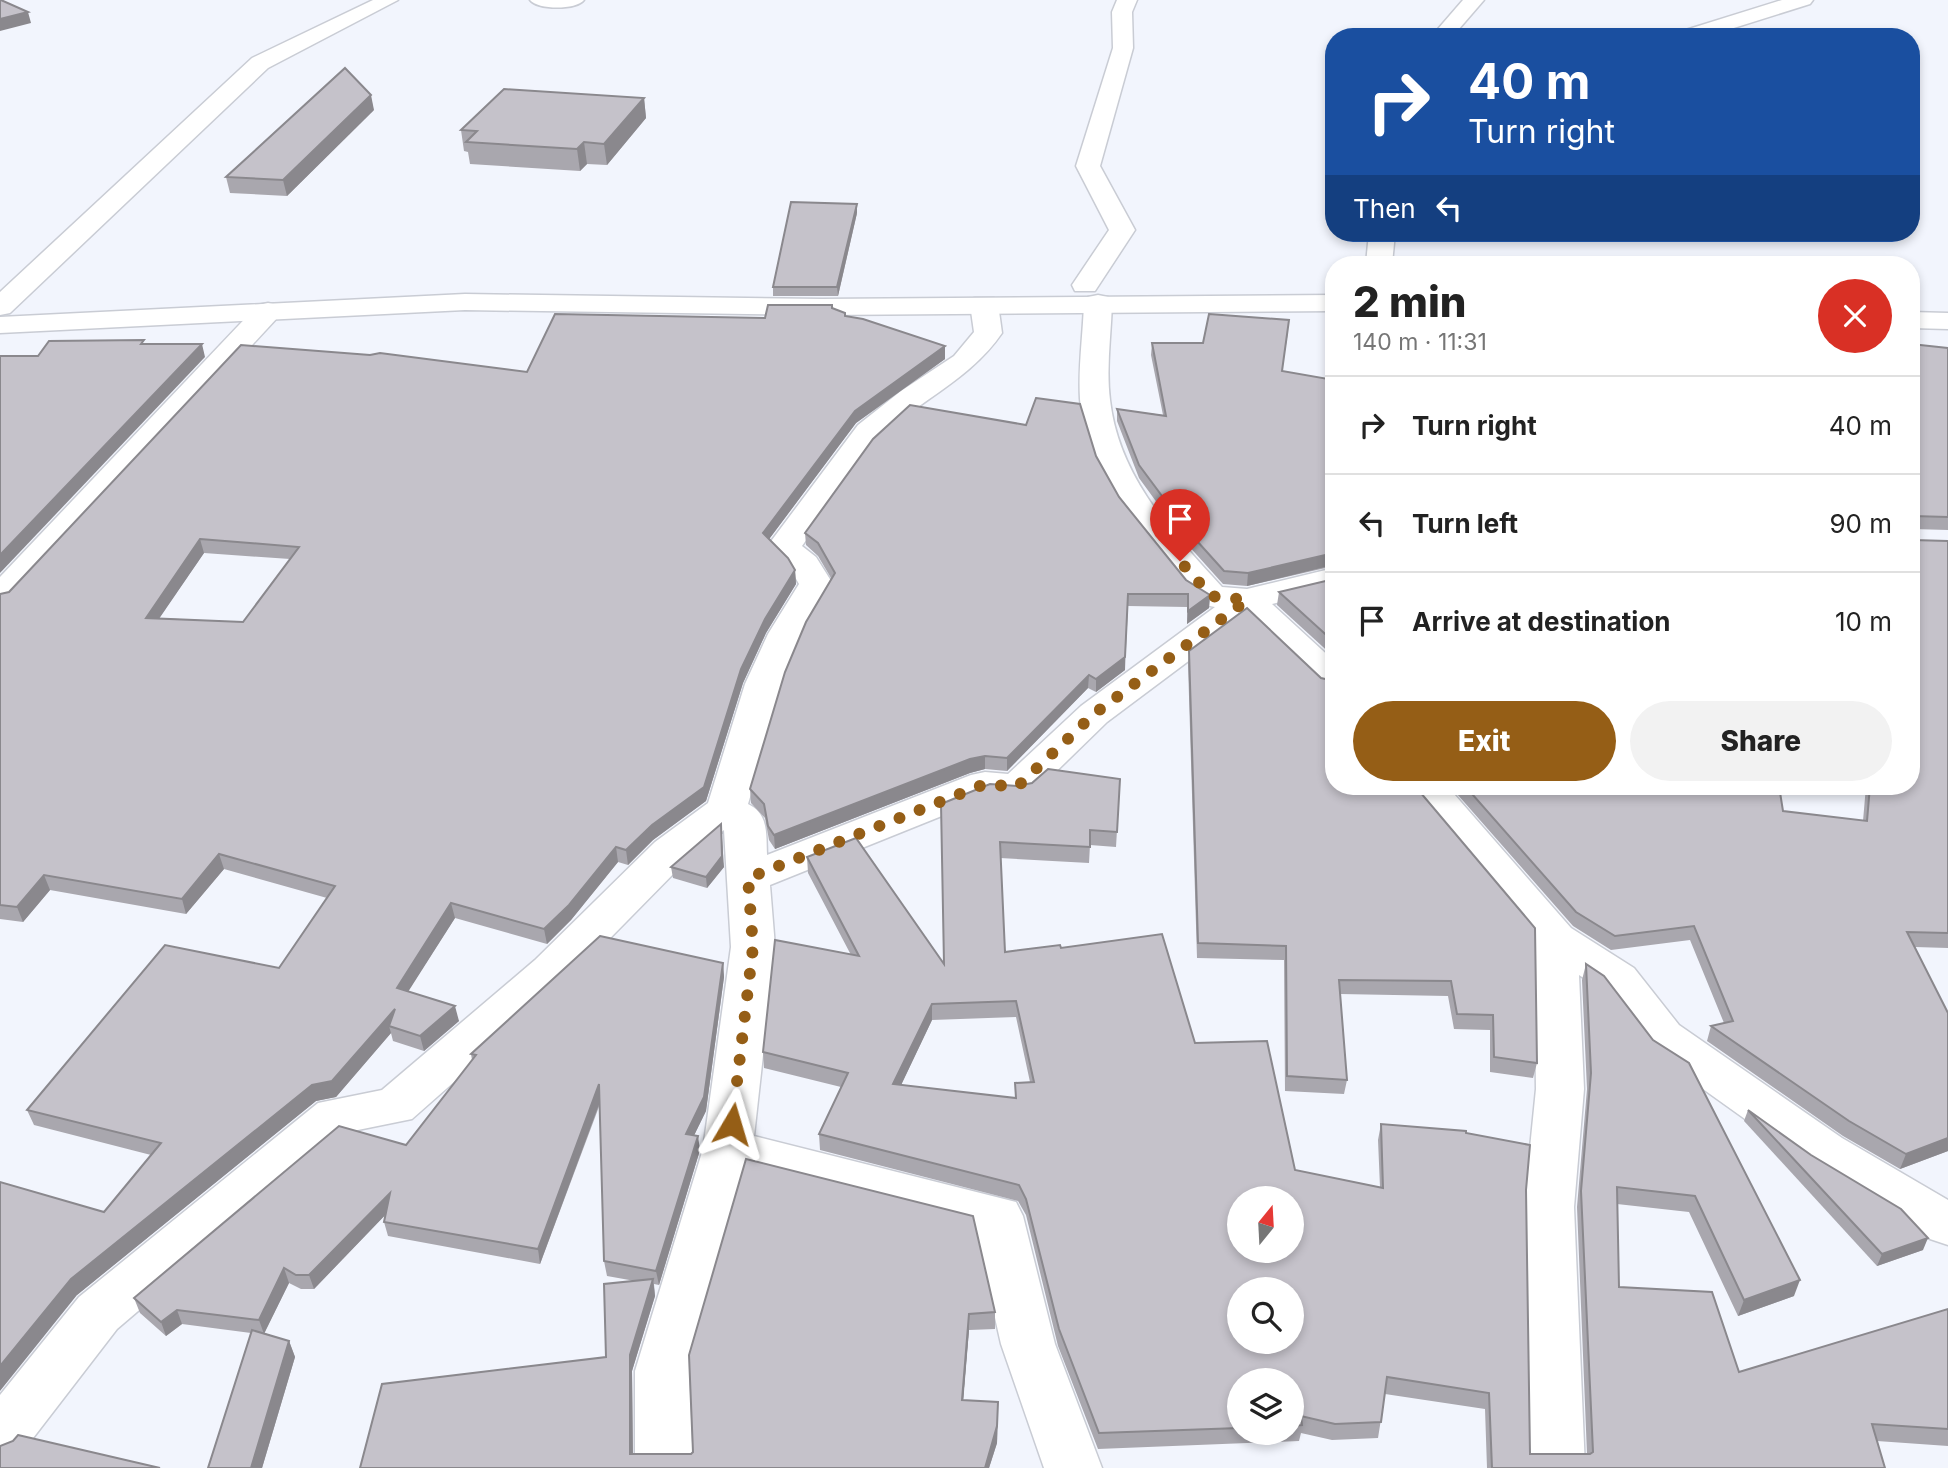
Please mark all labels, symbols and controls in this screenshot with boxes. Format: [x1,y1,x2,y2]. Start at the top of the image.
text: 40 m [1468,52,1591,111]
icon: right [1353,56,1444,147]
text: Turn right [1468,112,1615,151]
icon: left [1430,189,1468,227]
text: Then [1353,193,1416,224]
text: 2 min [1353,276,1467,327]
button: close [1818,279,1892,353]
text: 140 m · 11:31 [1353,328,1487,356]
icon: right [1353,406,1391,444]
text: Turn right [1412,410,1537,441]
text: 40 m [1829,410,1892,441]
pin [1150,489,1210,561]
icon: arrive [1161,500,1199,538]
icon: left [1353,504,1391,542]
text: Turn left [1412,508,1518,539]
text: 90 m [1829,508,1892,539]
icon: arrive [1353,602,1391,640]
text: Arrive at destination [1412,606,1671,637]
text: 10 m [1835,606,1892,637]
button: Exit [1353,701,1616,781]
button: Share [1630,701,1892,781]
position arrow [695,1087,769,1161]
north arrow [1227,1186,1304,1264]
map controls [1227,1186,1304,1445]
button: search [1227,1277,1304,1354]
button: layers [1227,1368,1304,1445]

